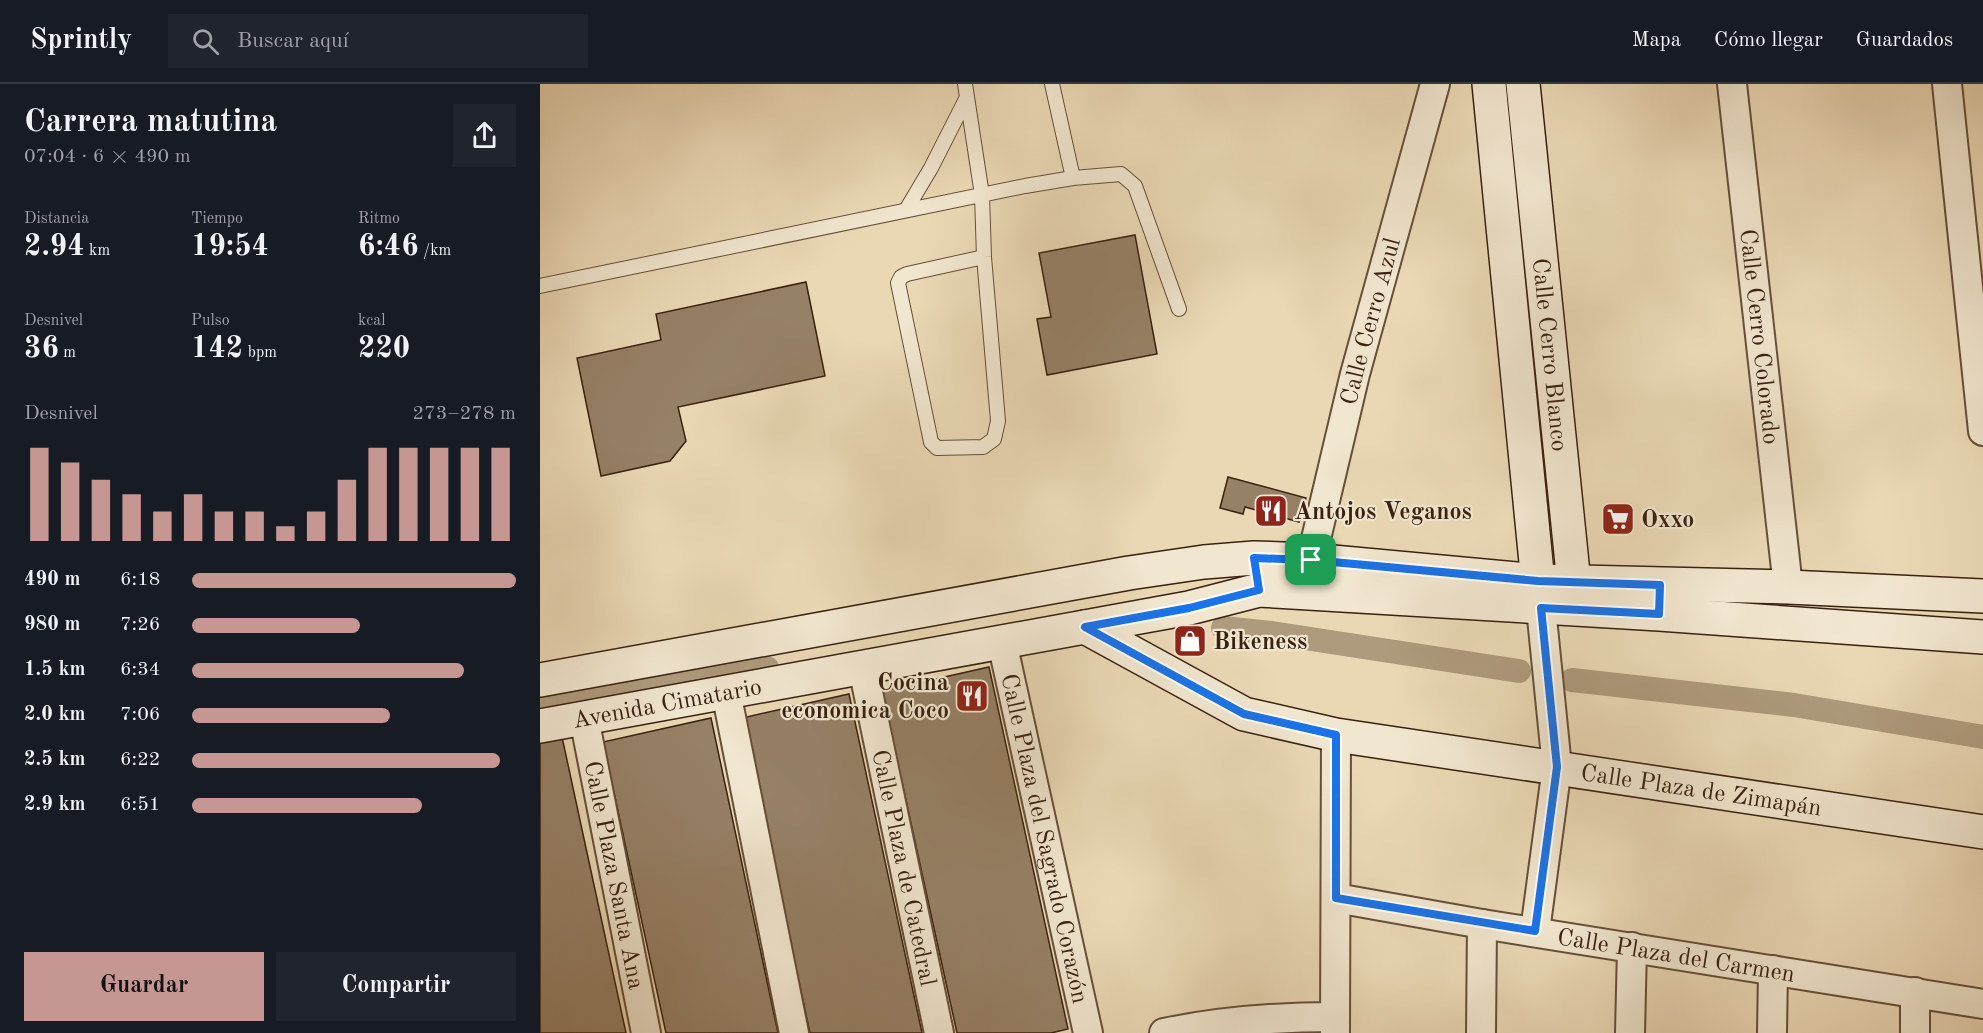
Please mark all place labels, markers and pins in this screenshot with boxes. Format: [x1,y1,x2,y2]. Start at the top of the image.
restaurant icon: Antojos Veganos [1253,493,1289,529]
place label: Antojos Veganos [1294,501,1472,525]
supermarket icon: Oxxo [1600,501,1636,537]
place label: Oxxo [1641,509,1694,533]
pin [1285,534,1336,585]
shop icon: Bikeness [1172,623,1208,659]
place label: Bikeness [1213,631,1307,655]
place label: Cocina economica Coco [781,672,949,724]
restaurant icon: Cocina economica Coco [954,678,990,714]

